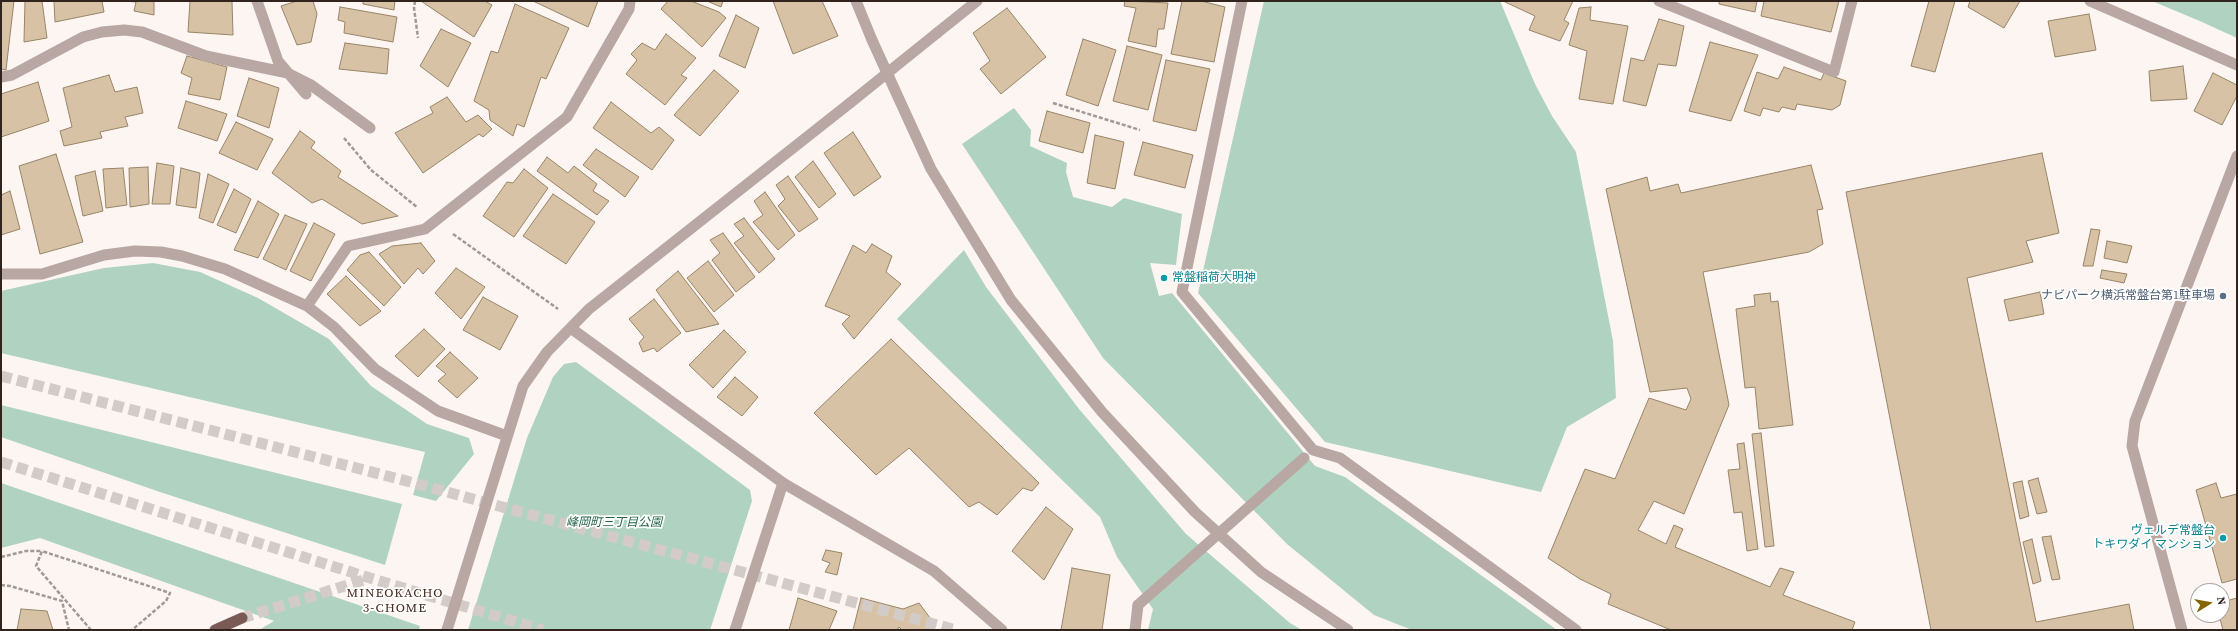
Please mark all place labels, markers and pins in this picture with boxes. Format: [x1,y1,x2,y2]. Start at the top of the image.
place label: 常盤稲荷大明神 [1172,271,1256,285]
marker: 常盤稲荷大明神 [1159,273,1169,283]
place label: ナビパーク横浜常盤台第1駐車場 [2041,289,2215,303]
marker: ナビパーク横浜常盤台第1駐車場 [2218,291,2228,301]
place label: ヴェルデ常盤台 トキワダイ マンション [2092,524,2215,552]
marker: ヴェルデ常盤台 トキワダイ マンション [2218,533,2228,543]

